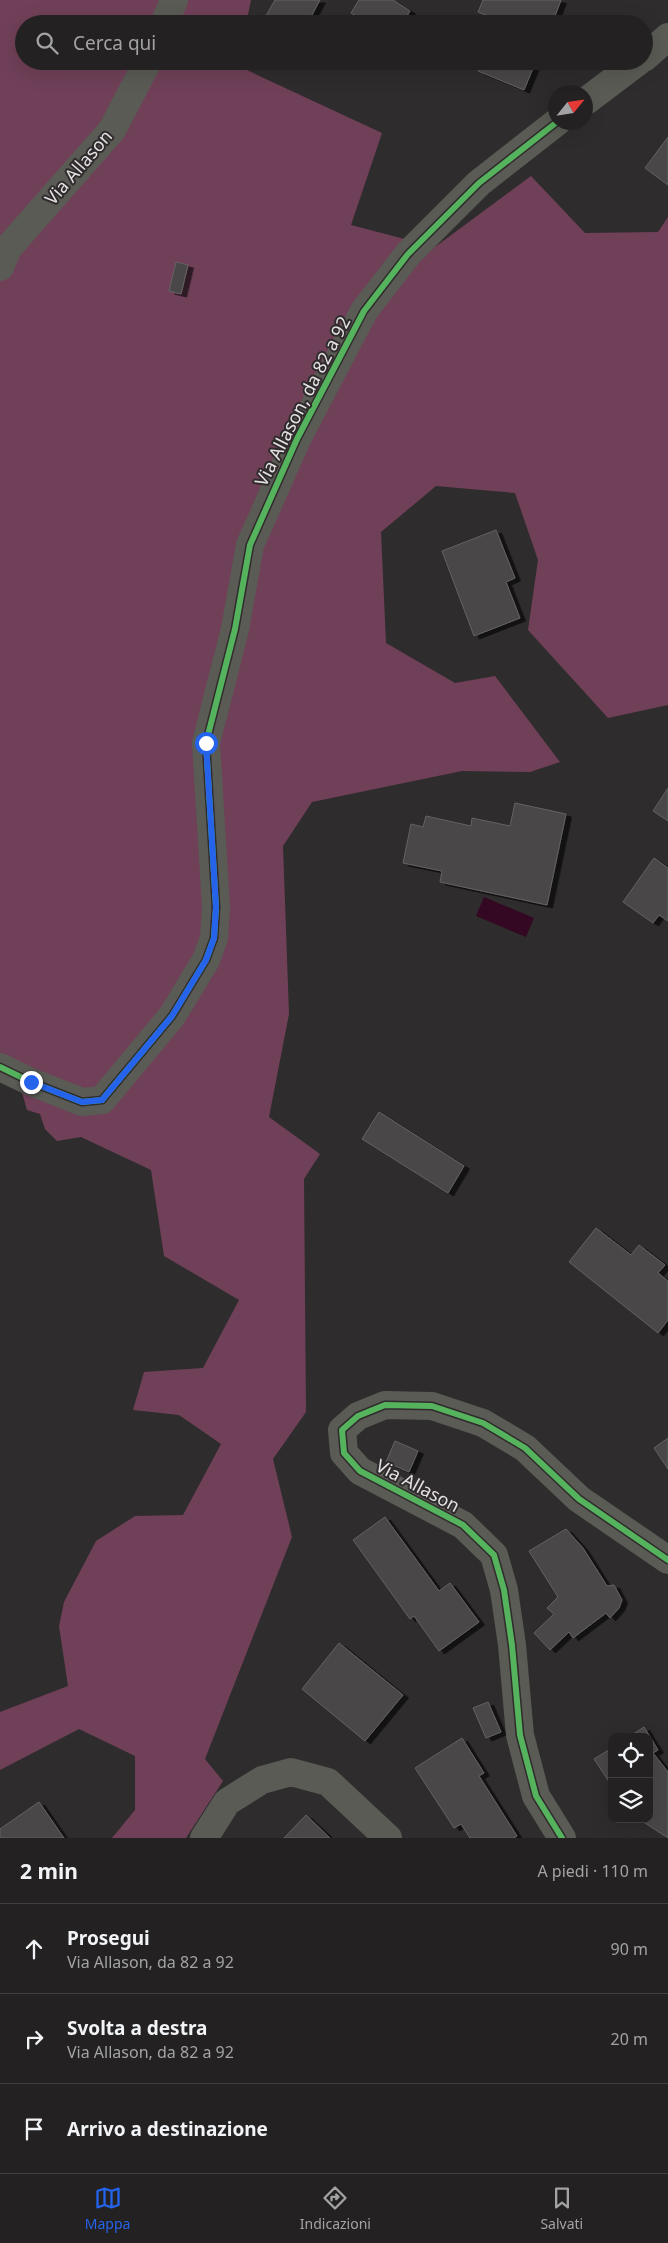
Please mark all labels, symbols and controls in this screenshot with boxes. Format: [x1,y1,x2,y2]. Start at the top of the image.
search box [15,15,653,70]
icon: search [33,29,61,57]
text: Cerca qui [73,30,156,56]
north arrow [548,85,593,130]
street label: Via Allason [39,125,117,209]
street label: Via Allason, da 82 a 92 [249,312,355,490]
route start [195,732,218,755]
route end [20,1071,43,1094]
street label: Via Allason [372,1453,464,1517]
map controls [608,1733,653,1823]
button: locate [608,1733,653,1778]
button: layers [608,1778,653,1823]
text: 2 min [20,1857,78,1885]
text: A piedi · 110 m [537,1860,648,1882]
text: Prosegui [67,1925,150,1951]
icon: ahead [20,1935,48,1963]
text: 90 m [611,1938,648,1960]
text: Via Allason, da 82 a 92 [67,1951,234,1973]
text: Svolta a destra [67,2015,207,2041]
icon: right [20,2025,48,2053]
text: 20 m [611,2028,648,2050]
text: Via Allason, da 82 a 92 [67,2041,234,2063]
icon: arrive [20,2115,48,2143]
text: Arrivo a destinazione [67,2116,268,2142]
tab: Mappa [85,2184,130,2233]
tab: Indicazioni [300,2184,371,2233]
tab: Salvati [540,2184,583,2233]

